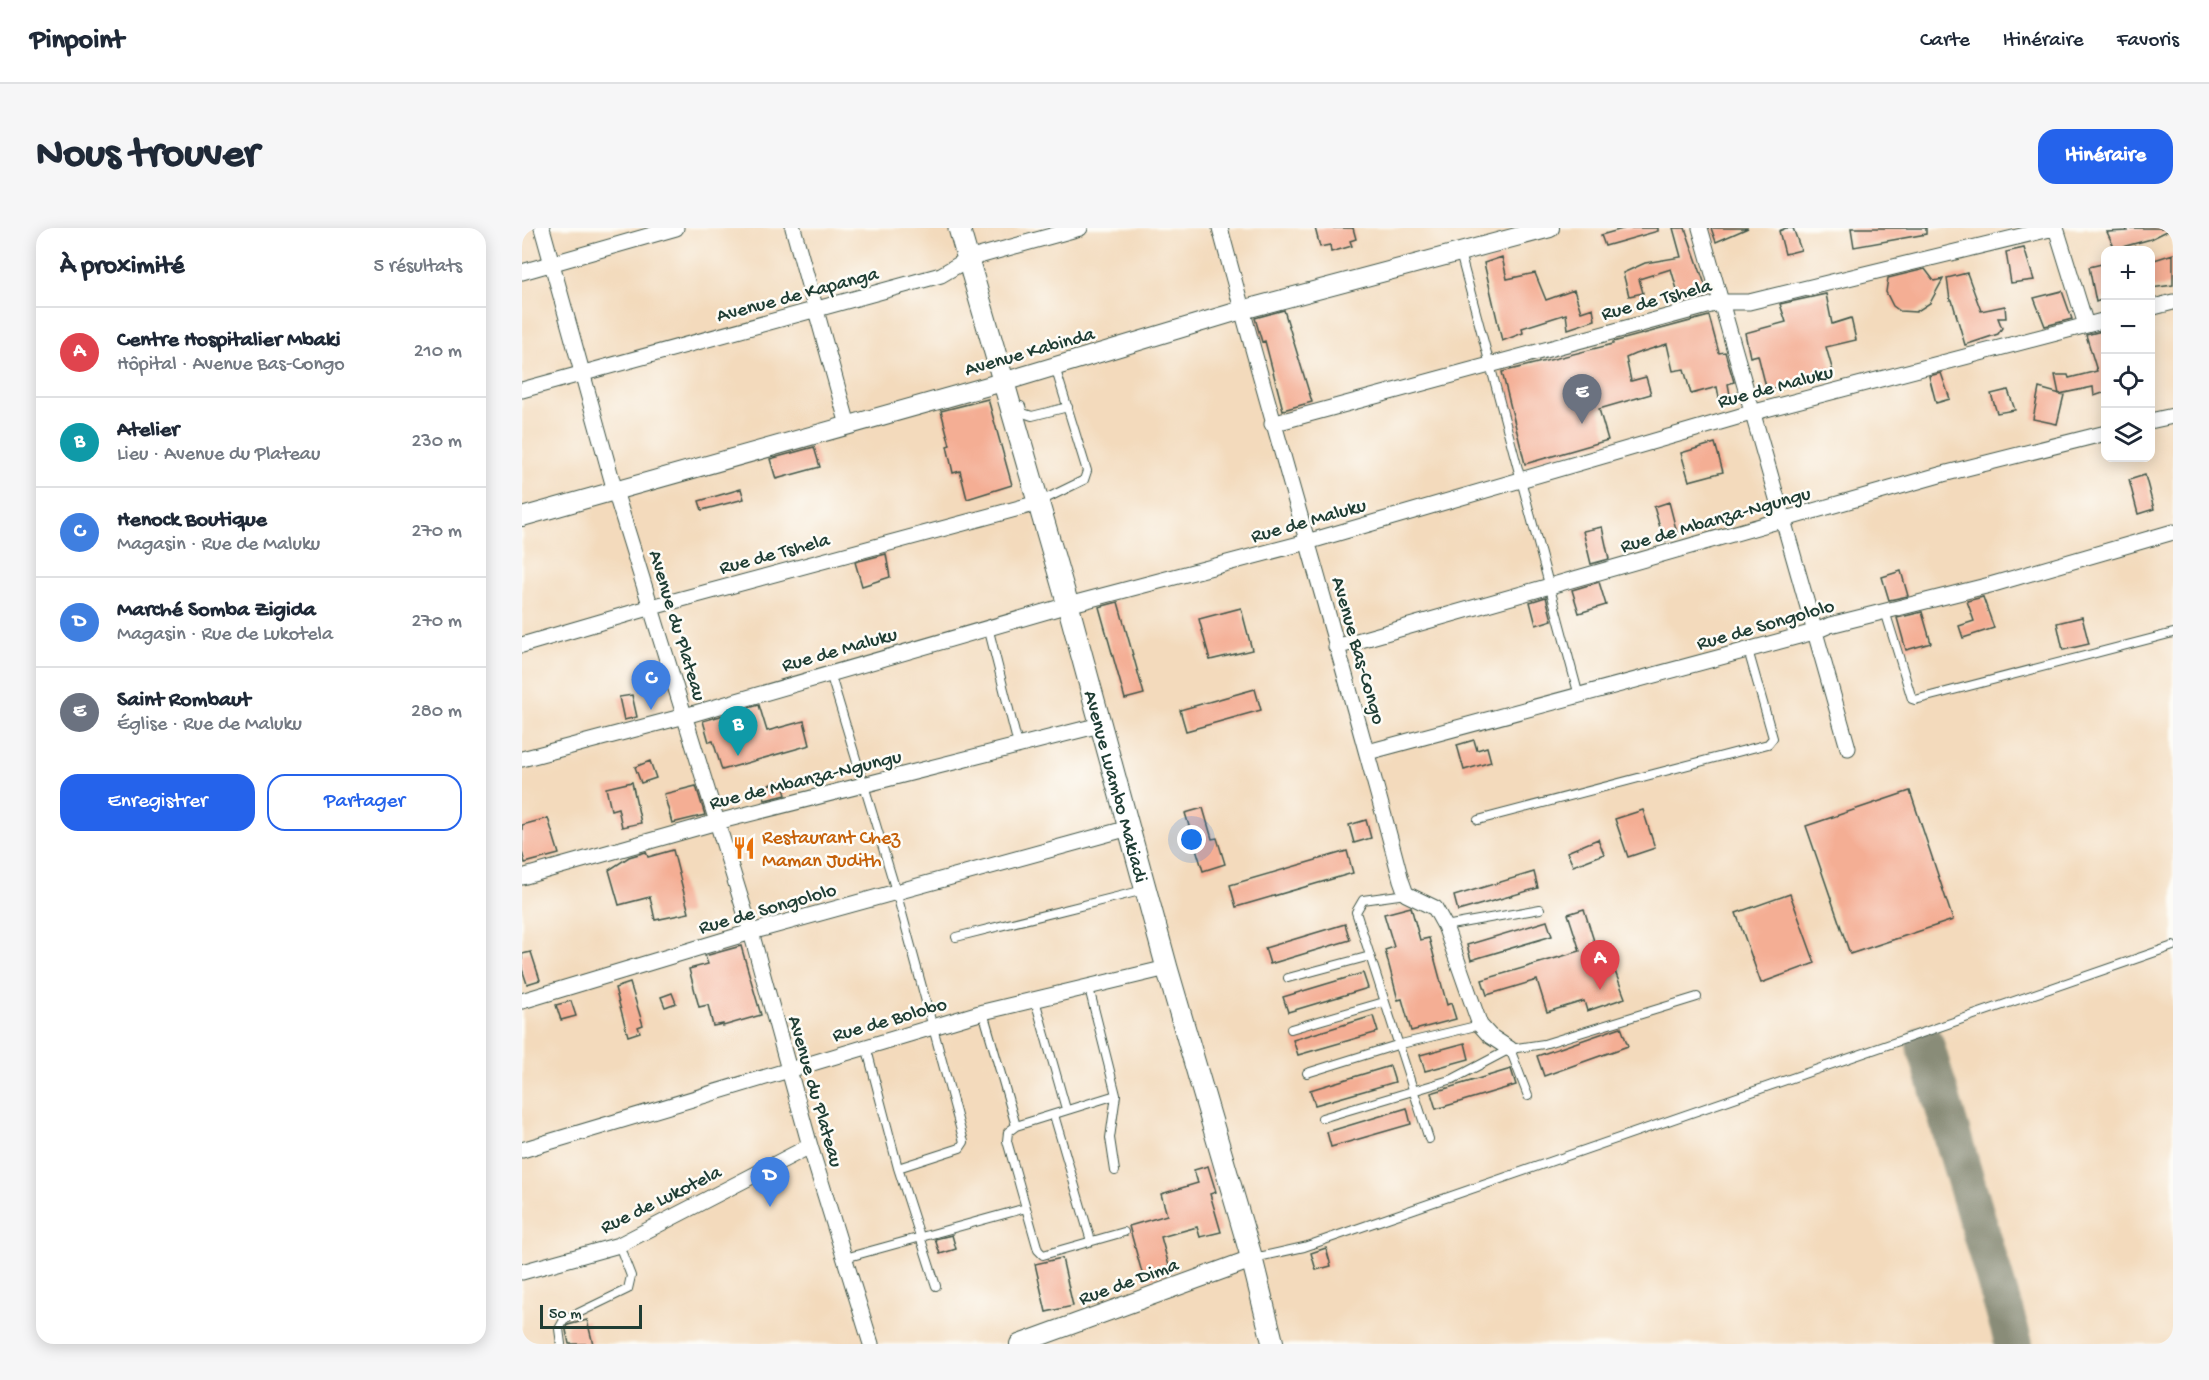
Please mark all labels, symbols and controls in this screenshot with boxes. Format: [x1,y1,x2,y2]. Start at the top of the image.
text: Pinpoint [30,25,124,58]
text: Carte [1920,29,1970,54]
text: Itinéraire [2003,29,2084,54]
text: Favoris [2117,29,2179,54]
button: Itinéraire [2038,129,2173,184]
text: Nous trouver [36,132,259,181]
map controls [2101,246,2155,462]
button: + [2101,246,2155,300]
text: À proximité [60,252,184,283]
text: 5 résultats [373,256,462,279]
street label: Avenue de Kapanga [714,263,882,329]
street label: Rue de Tshela [1599,275,1715,327]
button: − [2101,300,2155,354]
street label: Avenue Kabinda [962,324,1099,383]
text: Centre Hospitalier Mbaki [117,328,341,354]
text: A [74,341,85,364]
text: 210 m [414,341,462,364]
text: Hôpital · Avenue Bas-Congo [117,354,345,377]
button: locate [2101,354,2155,408]
street label: Rue de Maluku [1716,362,1837,415]
pin: E [1562,374,1602,424]
button: layers [2101,408,2155,462]
text: Atelier [117,418,179,444]
text: B [74,431,85,454]
text: 230 m [412,431,462,454]
text: Lieu · Avenue du Plateau [117,444,320,467]
street label: Rue de Mbanza-Ngungu [1618,483,1814,560]
street label: Rue de Maluku [1249,495,1370,550]
text: Henock Boutique [117,508,267,534]
text: C [74,521,85,544]
text: 270 m [412,521,462,544]
street label: Rue de Tshela [717,529,833,581]
text: Magasin · Rue de Maluku [117,534,320,557]
street label: Avenue du Plateau [642,548,710,705]
street label: Avenue Bas-Congo [1325,575,1389,727]
street label: Rue de Songololo [1694,596,1837,657]
text: Marché Somba Zigida [117,598,316,624]
text: D [73,611,86,634]
text: 270 m [412,611,462,634]
text: Magasin · Rue de Lukotela [117,624,333,647]
street label: Rue de Maluku [780,624,901,679]
pin: C [632,660,670,710]
text: Saint Rombaut [117,688,251,714]
street label: Avenue Luambo Makiadi [1077,688,1151,885]
text: E [73,701,86,724]
text: 280 m [411,701,462,724]
pin: B [718,706,758,756]
text: Église · Rue de Maluku [117,714,302,737]
street label: Rue de Mbanza-Ngungu [707,746,905,816]
button: Enregistrer [60,774,255,831]
button: Partager [267,774,462,831]
your location [1177,825,1206,854]
place label: Restaurant Chez Maman Judith [762,828,901,874]
restaurant icon: Restaurant Chez Maman Judith [731,835,757,861]
street label: Rue de Songololo [696,880,839,941]
pin: A [1580,940,1620,990]
street label: Rue de Bolobo [830,994,950,1049]
street label: Avenue du Plateau [781,1014,846,1171]
pin: D [750,1158,790,1207]
street label: Rue de Lukotela [597,1162,727,1240]
street label: Rue de Dima [1076,1254,1183,1312]
scale bar [540,1302,642,1330]
text: 50 m [549,1306,582,1325]

